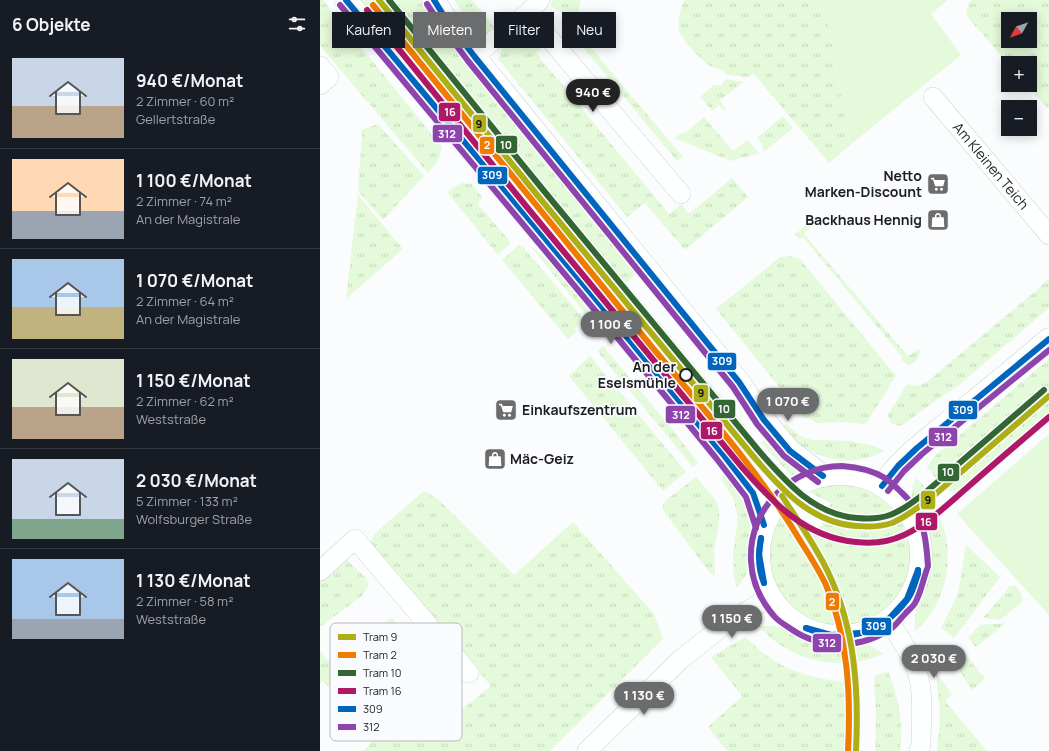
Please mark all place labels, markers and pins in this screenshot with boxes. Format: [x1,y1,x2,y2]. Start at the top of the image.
pin: 940 € [565,79,621,113]
place label: Netto Marken-Discount [805,166,922,201]
supermarket icon: Netto Marken-Discount [925,171,951,197]
shop icon: Backhaus Hennig [925,207,951,233]
place label: Backhaus Hennig [805,210,922,229]
pin: 1 100 € [574,311,648,345]
place label: An der Eselsmühle [598,357,676,392]
marker: An der Eselsmühle [679,368,693,382]
pin: 1 070 € [751,388,825,422]
supermarket icon: Einkaufszentrum [493,397,519,423]
place label: Einkaufszentrum [522,400,637,419]
shop icon: Mäc-Geiz [482,446,508,472]
place label: Mäc-Geiz [510,449,574,468]
pin: 1 150 € [695,605,769,639]
pin: 2 030 € [897,645,971,679]
pin: 1 130 € [607,682,681,716]

